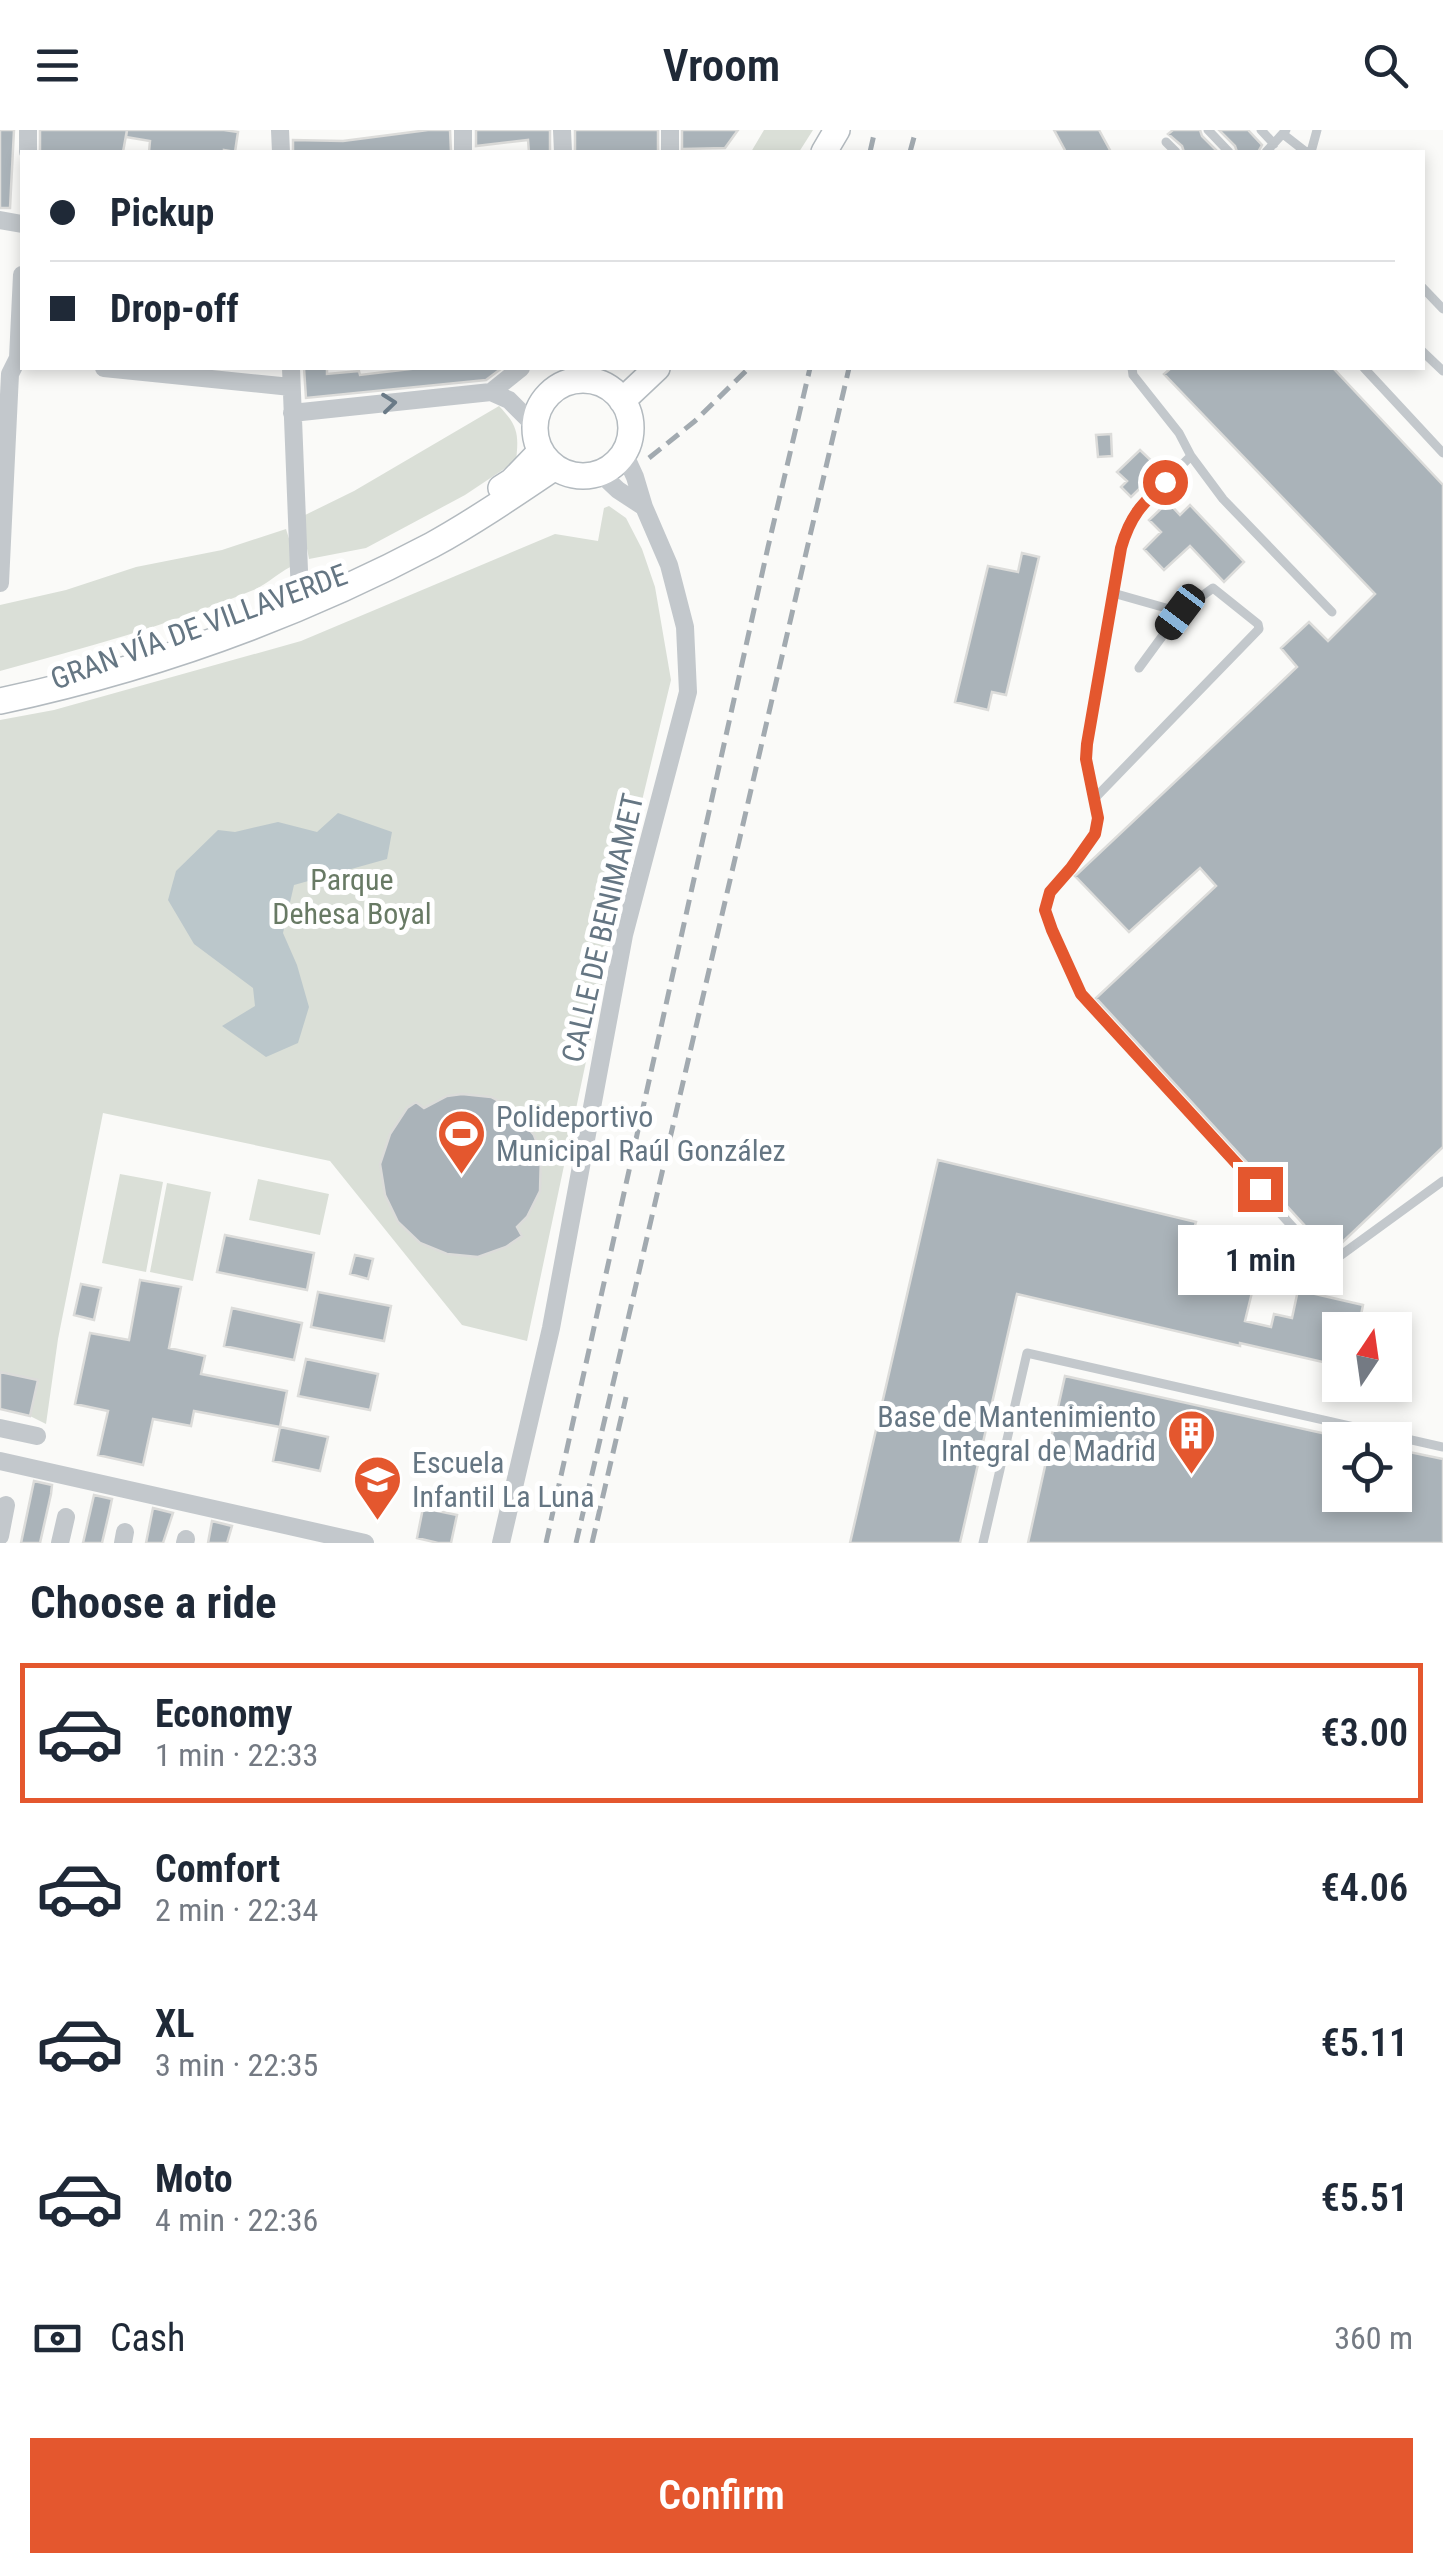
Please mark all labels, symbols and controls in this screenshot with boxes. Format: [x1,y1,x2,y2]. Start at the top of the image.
icon: menu [30,38,85,93]
icon: search [1358,38,1413,93]
text: Vroom [663,39,780,92]
text: Pickup [110,191,214,235]
text: Drop-off [110,287,239,331]
one-way arrow [381,392,397,414]
route start [1143,460,1188,505]
street label: GRAN VÍA DE VILLAVERDE [46,557,352,696]
car [1150,579,1210,645]
street label: CALLE DE BENIMAMET [555,790,650,1066]
park label: Parque Dehesa Boyal [272,862,432,931]
place label: Polideportivo Municipal Raúl González [496,1099,786,1168]
sports icon: Polideportivo Municipal Raúl González [435,1108,487,1176]
route end [1238,1167,1283,1212]
callout: 1 min [1178,1224,1342,1294]
text: 1 min [1225,1241,1296,1279]
north arrow [1322,1312,1412,1402]
map controls [1322,1312,1412,1512]
place label: Base de Mantenimiento Integral de Madrid [877,1399,1156,1468]
building icon: Base de Mantenimiento Integral de Madrid [1165,1408,1217,1476]
button: locate [1322,1422,1412,1512]
place label: Escuela Infantil La Luna [412,1445,595,1514]
school or university icon: Escuela Infantil La Luna [351,1454,403,1522]
text: Choose a ride [30,1576,277,1629]
icon: car [35,1688,125,1778]
text: Economy [155,1692,292,1736]
text: €3.00 [1321,1711,1408,1755]
text: 1 min · 22:33 [155,1736,318,1774]
icon: car [35,1843,125,1933]
text: Comfort [155,1847,280,1891]
text: €4.06 [1321,1866,1408,1910]
text: 2 min · 22:34 [155,1891,318,1929]
icon: car [35,1998,125,2088]
text: XL [155,2002,194,2046]
text: €5.11 [1321,2021,1408,2065]
text: 3 min · 22:35 [155,2046,318,2084]
icon: car [35,2153,125,2243]
text: Moto [155,2157,233,2201]
text: €5.51 [1321,2176,1408,2220]
text: 4 min · 22:36 [155,2201,318,2239]
icon: cash [30,2311,85,2366]
text: Cash [110,2316,185,2360]
text: 360 m [1334,2319,1413,2357]
button: Confirm [30,2438,1413,2553]

